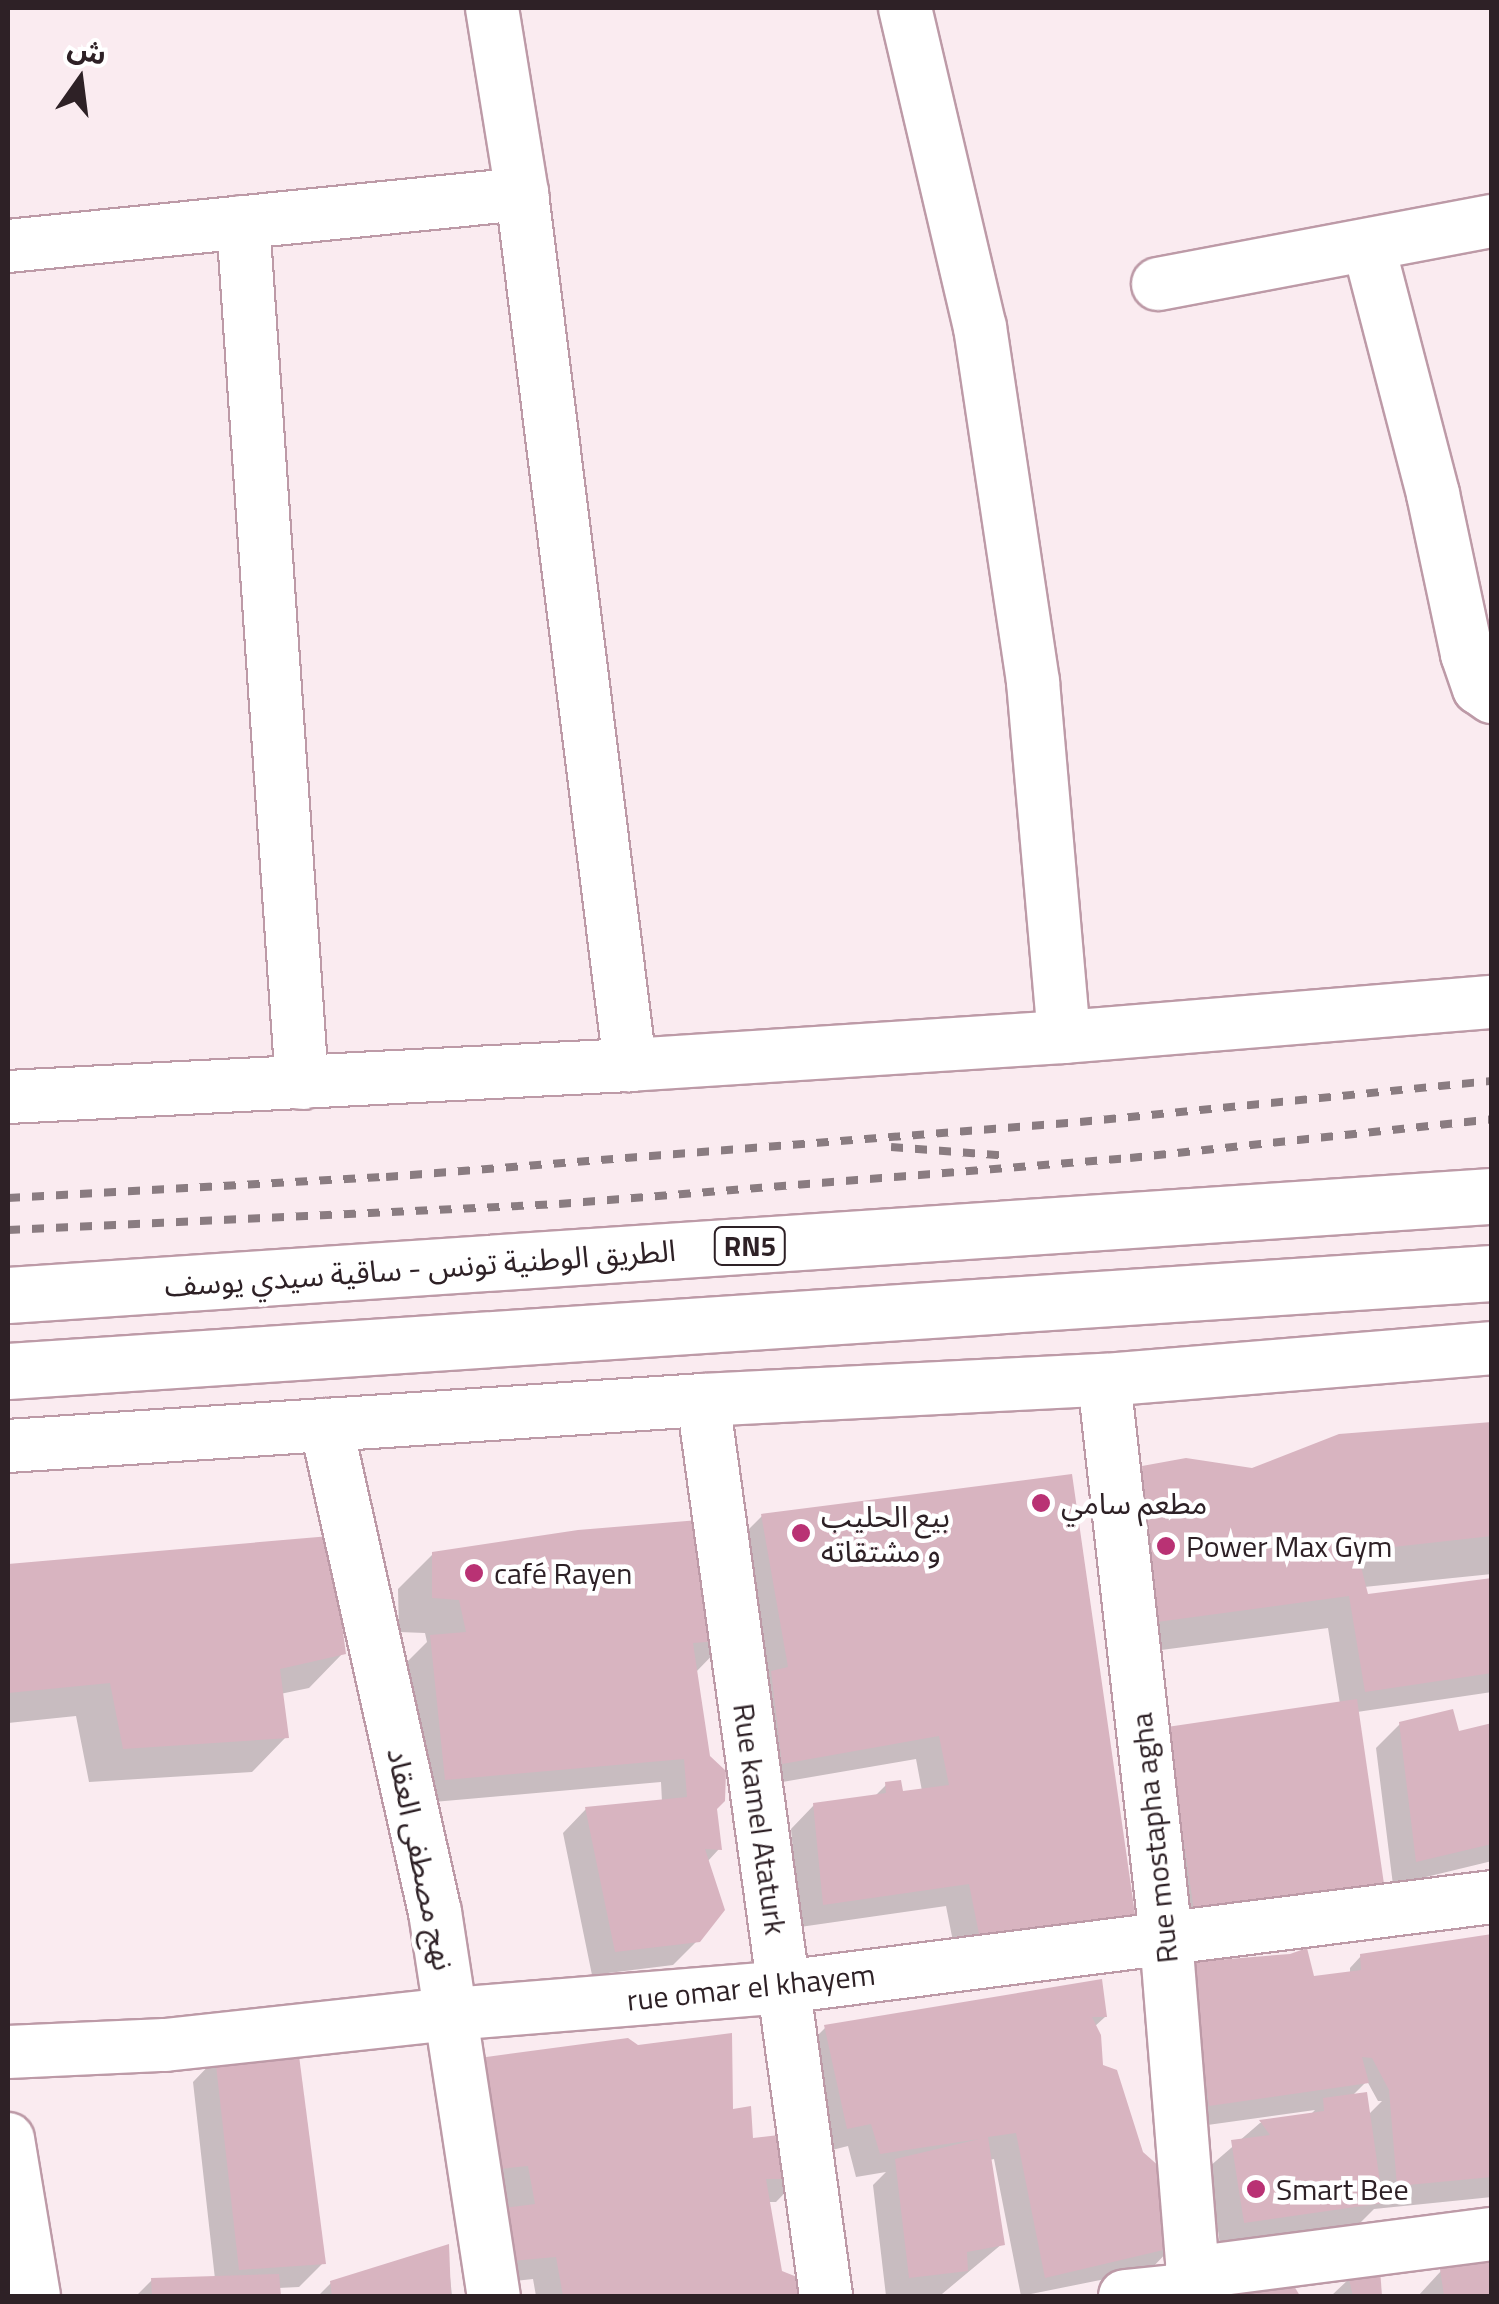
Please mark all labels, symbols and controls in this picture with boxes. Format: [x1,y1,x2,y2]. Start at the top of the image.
text: ش [64,25,111,76]
north arrow [30,30,130,130]
road number: RN5 [712,1223,788,1269]
street label: الطريق الوطنية تونس - ساقية سيدي يوسف [163,1232,677,1304]
place label: مطعم سامي [1061,1485,1207,1521]
marker: مطعم سامي [1030,1492,1052,1514]
place label: بيع الحليب و مشتقاته [821,1498,950,1568]
marker: بيع الحليب و مشتقاته [790,1522,812,1544]
place label: Power Max Gym [1186,1528,1392,1564]
marker: Power Max Gym [1155,1535,1177,1557]
place label: café Rayen [494,1555,632,1591]
marker: café Rayen [463,1562,485,1584]
street label: Rue kamel Ataturk [726,1701,794,1937]
street label: Rue mostapha agha [1123,1711,1185,1965]
street label: نهج مصطفى العقاد [380,1744,462,1974]
street label: rue omar el khayem [625,1956,877,2018]
place label: Smart Bee [1276,2171,1409,2207]
marker: Smart Bee [1245,2178,1267,2200]

